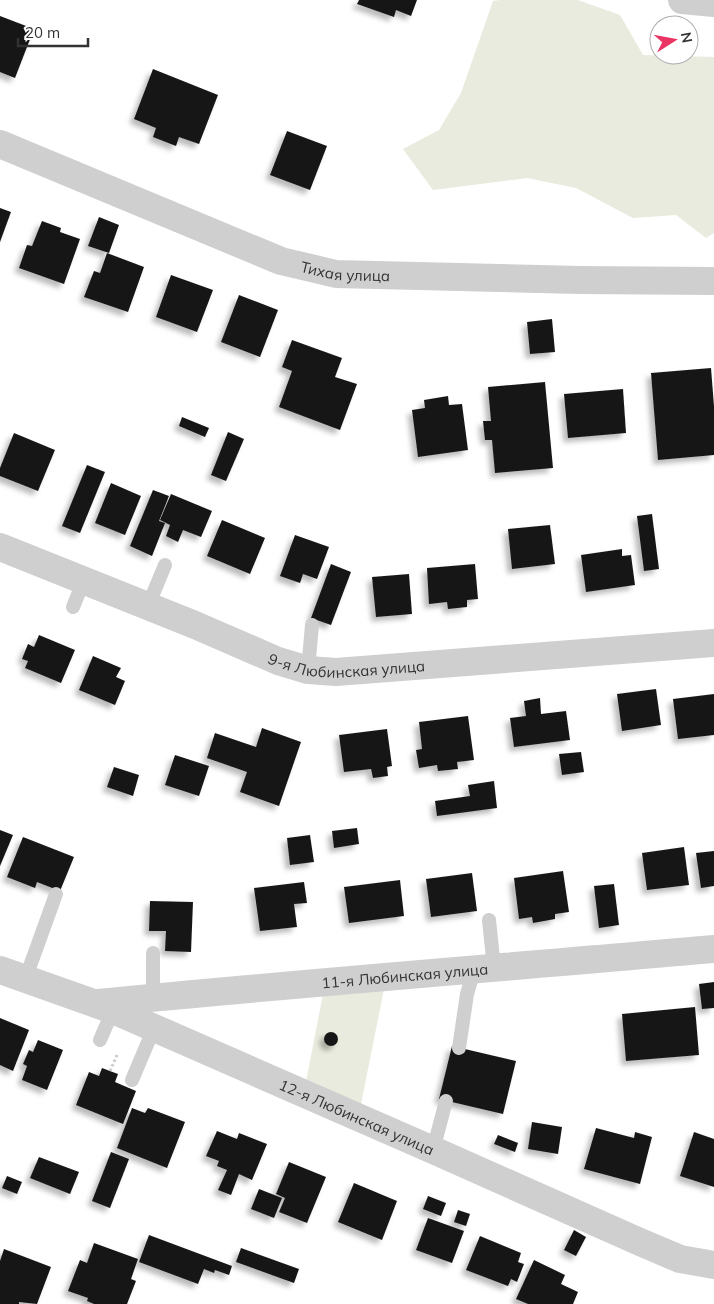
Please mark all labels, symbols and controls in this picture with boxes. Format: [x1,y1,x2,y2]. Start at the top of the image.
scale bar [18,15,88,47]
north arrow [649,15,699,65]
text: 20 m [25,23,60,42]
text: N [677,31,697,44]
street label: Тихая улица [299,256,390,285]
street label: 9-я Любинская улица [265,648,426,682]
street label: 11-я Любинская улица [321,959,489,992]
street label: 12-я Любинская улица [276,1074,437,1159]

